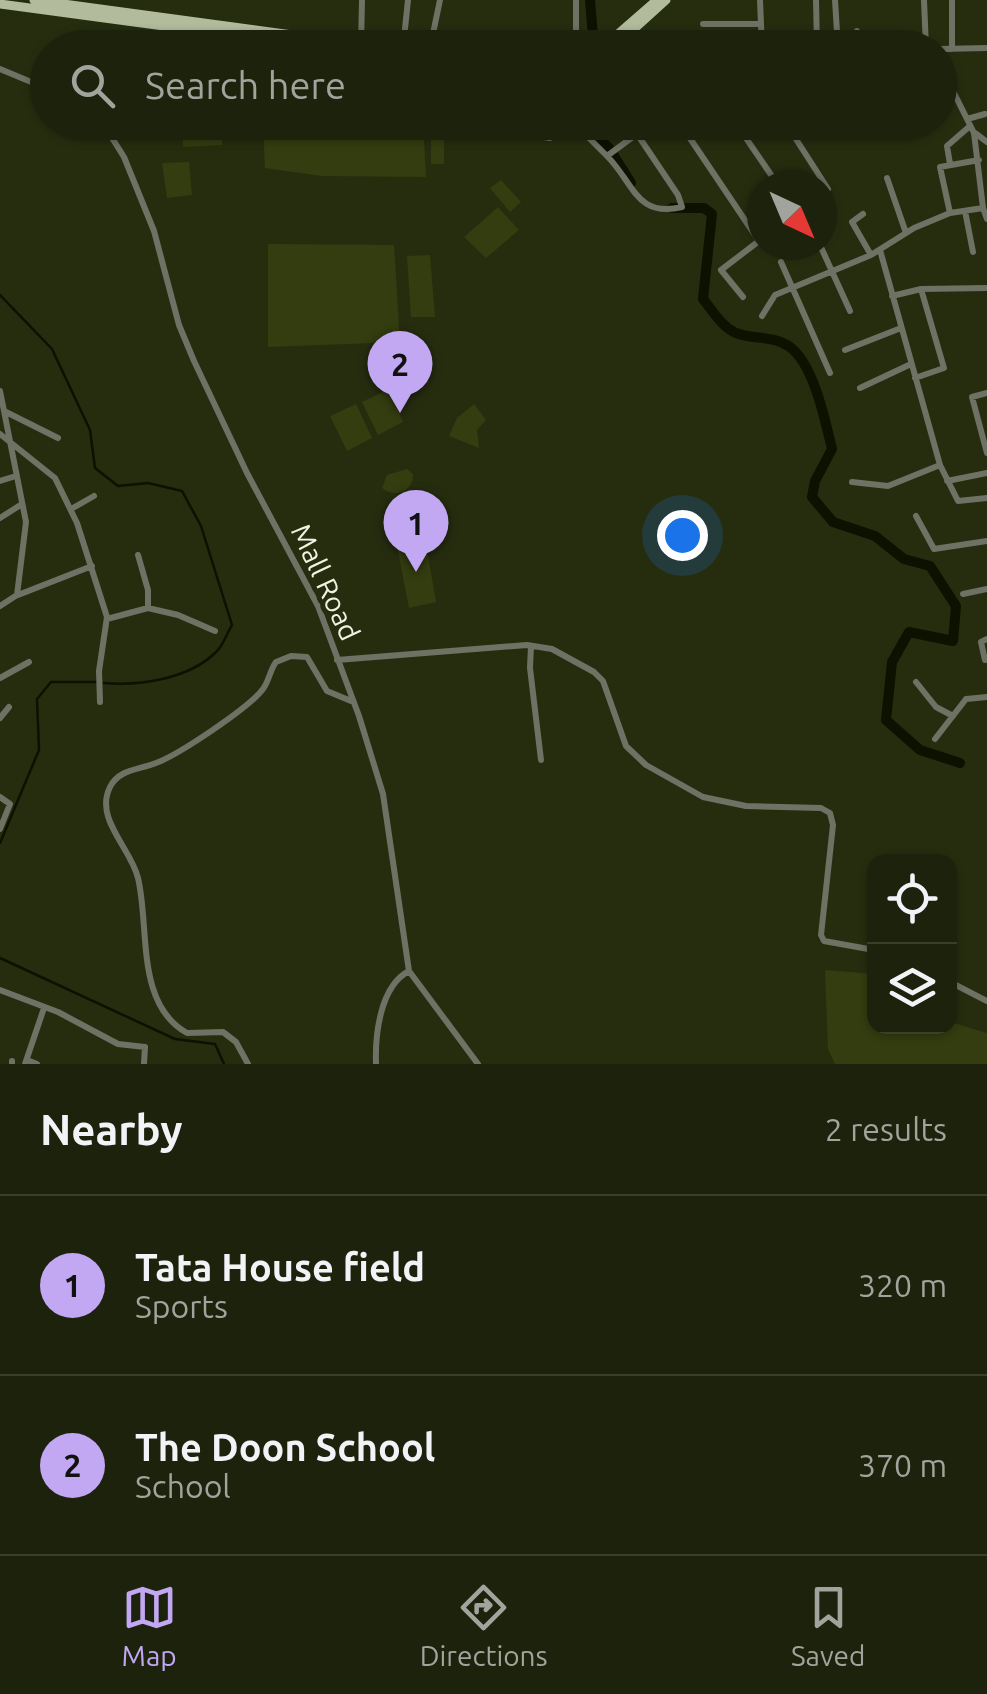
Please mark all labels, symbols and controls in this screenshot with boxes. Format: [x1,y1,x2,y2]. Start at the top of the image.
search box [30,30,957,140]
icon: search [65,58,120,113]
text: Search here [145,64,346,106]
north arrow [747,170,837,260]
pin: 2 [368,330,432,413]
pin: 1 [384,490,448,572]
your location [657,510,708,561]
street label: Mall Road [286,519,366,645]
map controls [867,854,957,1034]
button: locate [867,854,957,944]
button: layers [867,944,957,1034]
text: Nearby [40,1106,183,1153]
text: 2 results [825,1111,947,1147]
text: Tata House field [135,1246,425,1288]
text: 1 [63,1267,82,1303]
text: 320 m [858,1267,947,1303]
text: Sports [135,1288,228,1324]
text: The Doon School [135,1426,435,1468]
text: 2 [63,1447,82,1483]
text: 370 m [858,1447,947,1483]
text: School [135,1468,231,1504]
tab: Map [122,1580,177,1671]
tab: Directions [420,1580,548,1671]
tab: Saved [791,1580,865,1671]

